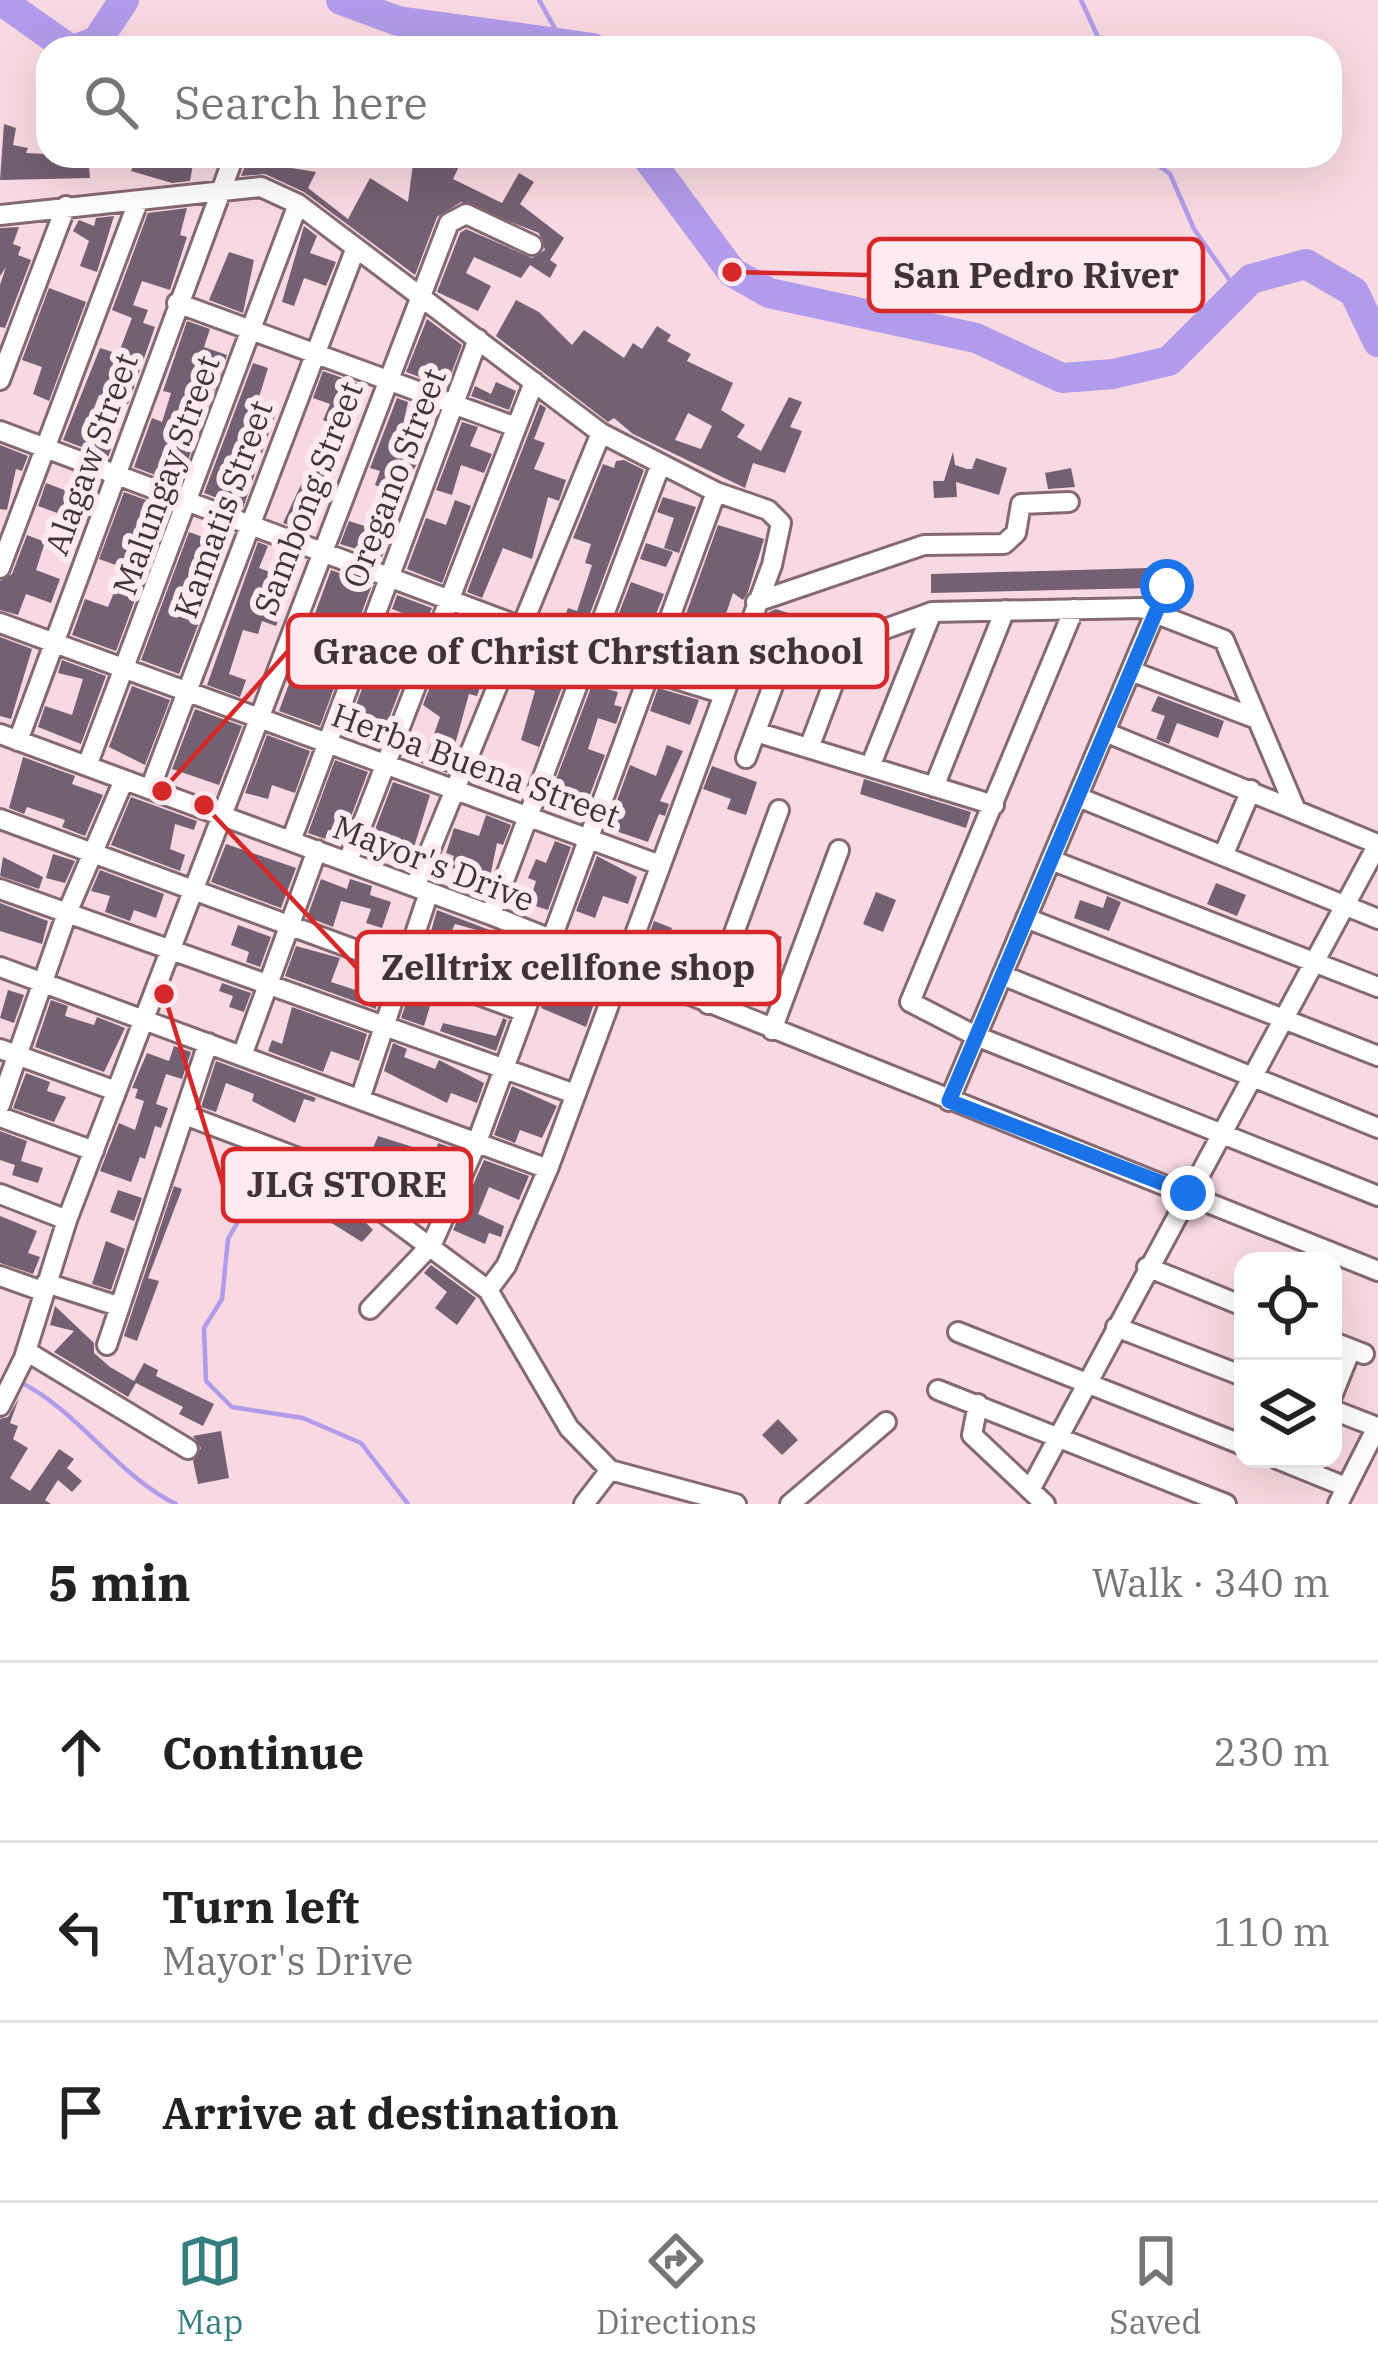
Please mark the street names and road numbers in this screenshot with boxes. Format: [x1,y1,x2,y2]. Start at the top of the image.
street label: Alagaw Street [34,347,147,561]
street label: Malungay Street [102,349,229,600]
street label: Oregano Street [332,362,455,594]
street label: Sambong Street [243,375,372,621]
street label: Kamatis Street [163,394,282,624]
street label: Herba Buena Street [326,692,626,837]
street label: Mayor's Drive [327,804,541,921]

